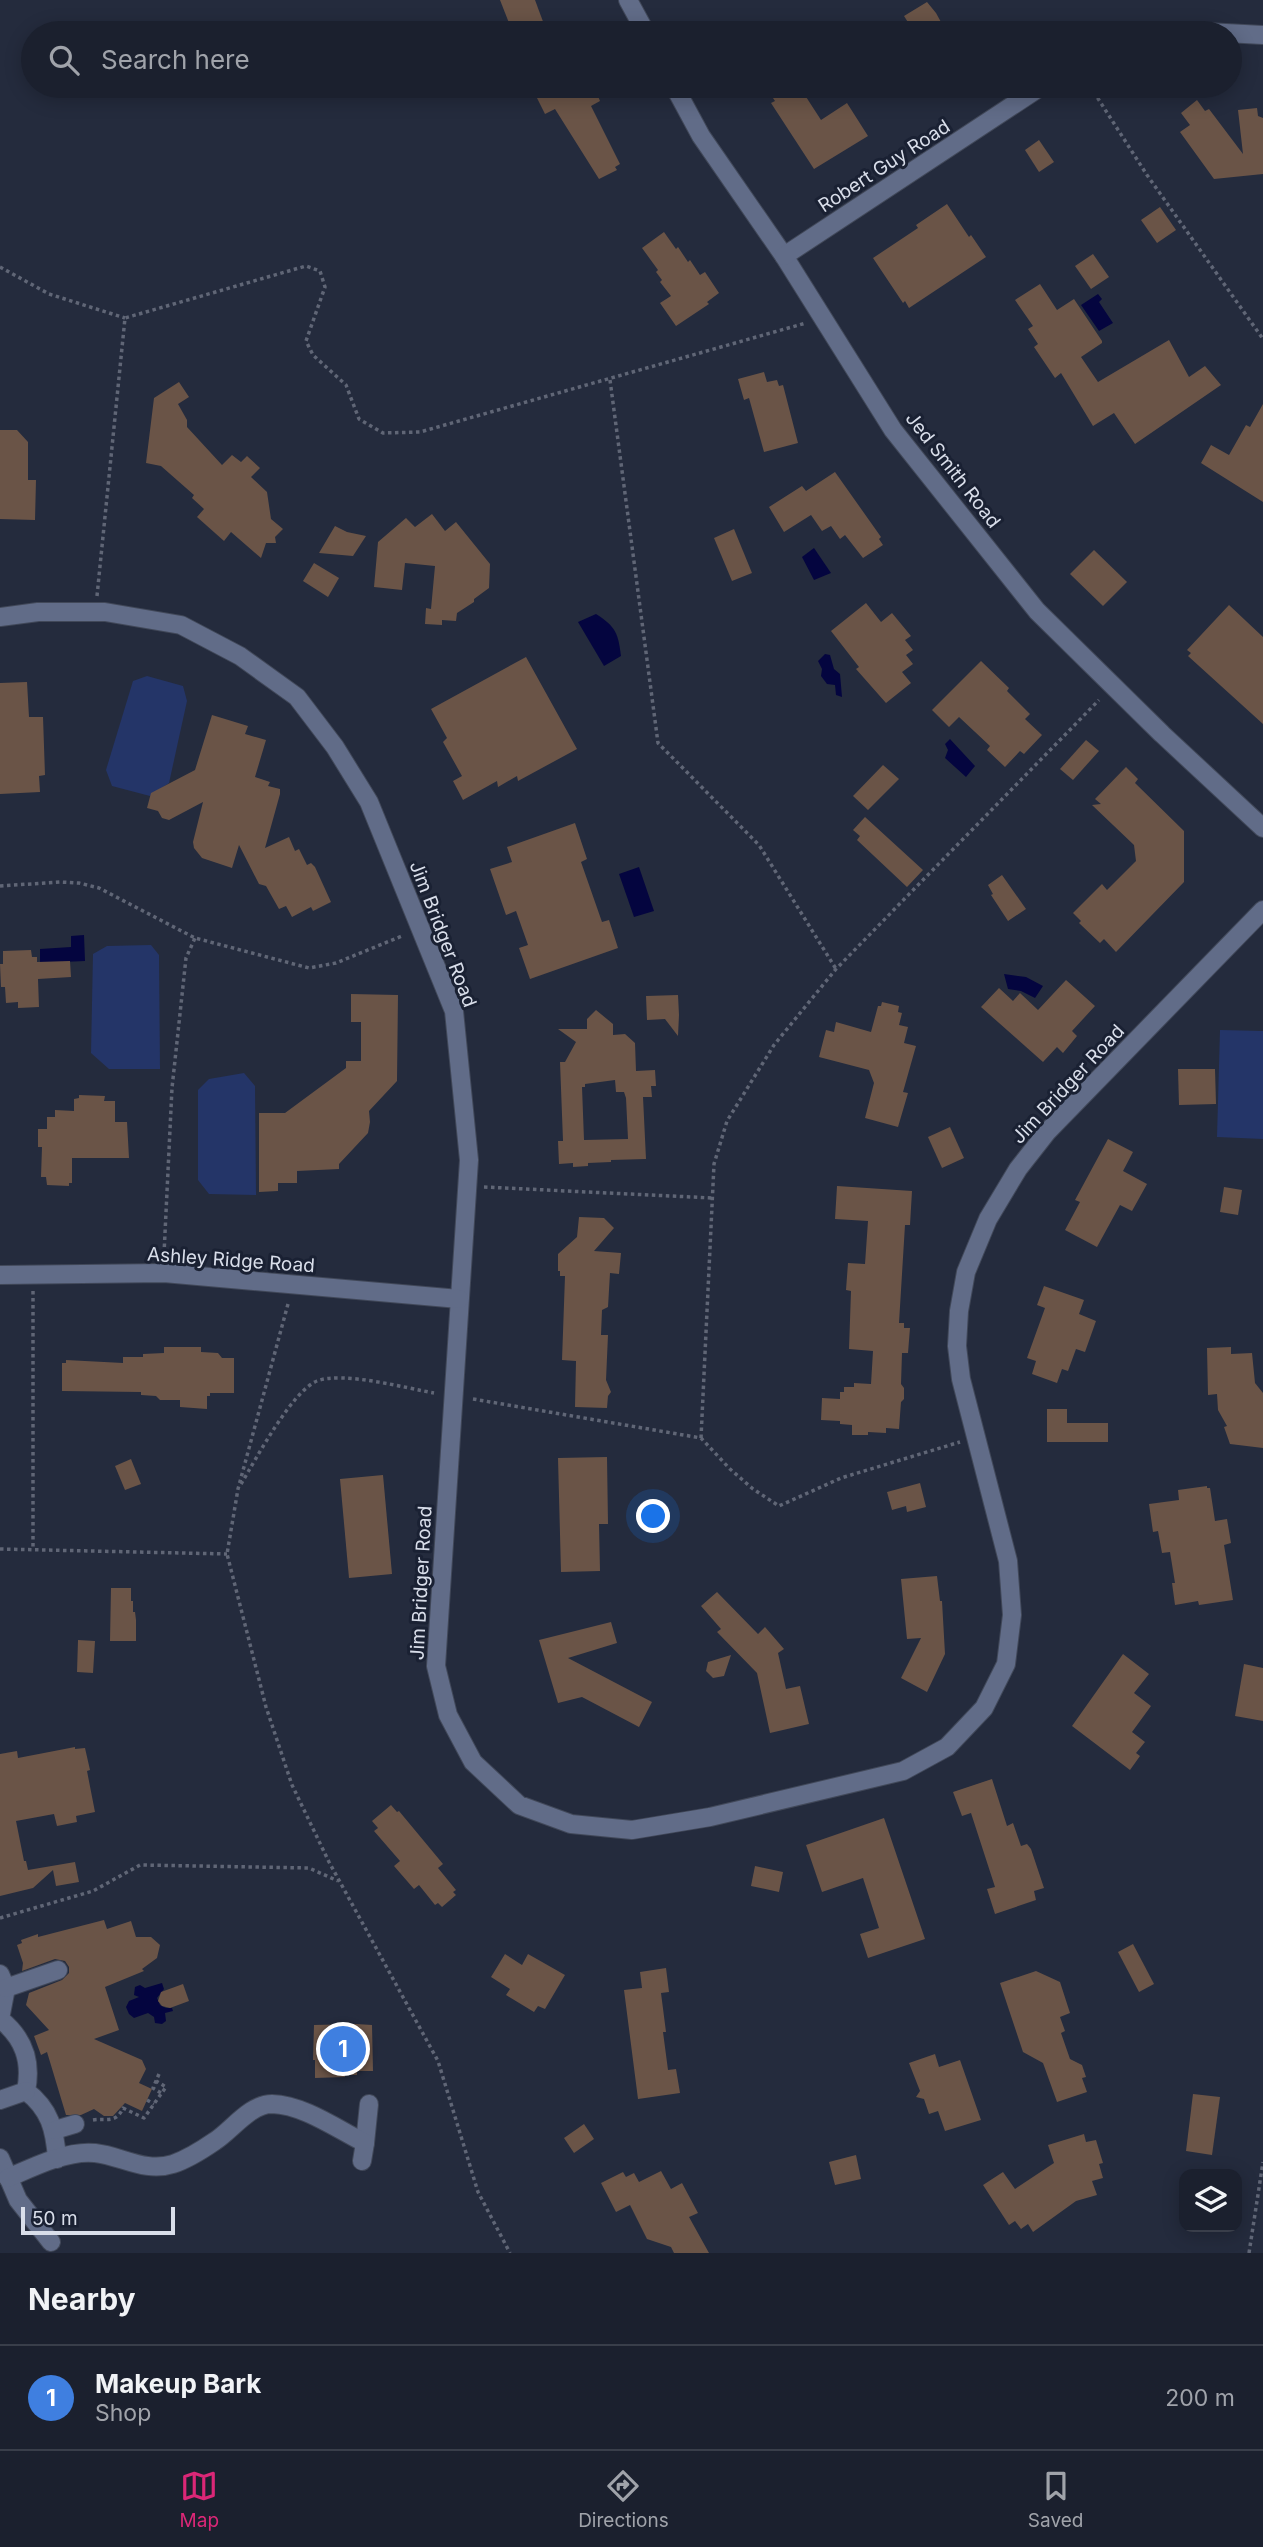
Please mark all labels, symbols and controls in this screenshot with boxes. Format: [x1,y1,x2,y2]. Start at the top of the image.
search box [21,21,1242,98]
icon: search [45,41,83,79]
text: Search here [101,44,250,75]
street label: Robert Guy Road [814,115,954,217]
street label: Jed Smith Road [901,407,1005,533]
street label: Jim Bridger Road [405,858,481,1010]
street label: Jim Bridger Road [1007,1020,1129,1148]
street label: Ashley Ridge Road [146,1243,316,1277]
your location [636,1499,670,1533]
street label: Jim Bridger Road [405,1505,437,1661]
pin: 1 [320,2023,366,2075]
map controls [1179,2169,1242,2232]
button: layers [1179,2169,1242,2232]
scale bar [21,2204,175,2236]
text: 50 m [32,2207,78,2230]
text: Nearby [28,2281,136,2317]
text: Makeup Bark [95,2368,261,2399]
text: 1 [46,2384,56,2412]
text: 200 m [1165,2384,1235,2412]
text: Shop [95,2399,151,2427]
tab: Map [180,2467,219,2532]
tab: Directions [578,2467,669,2532]
tab: Saved [1028,2467,1083,2532]

